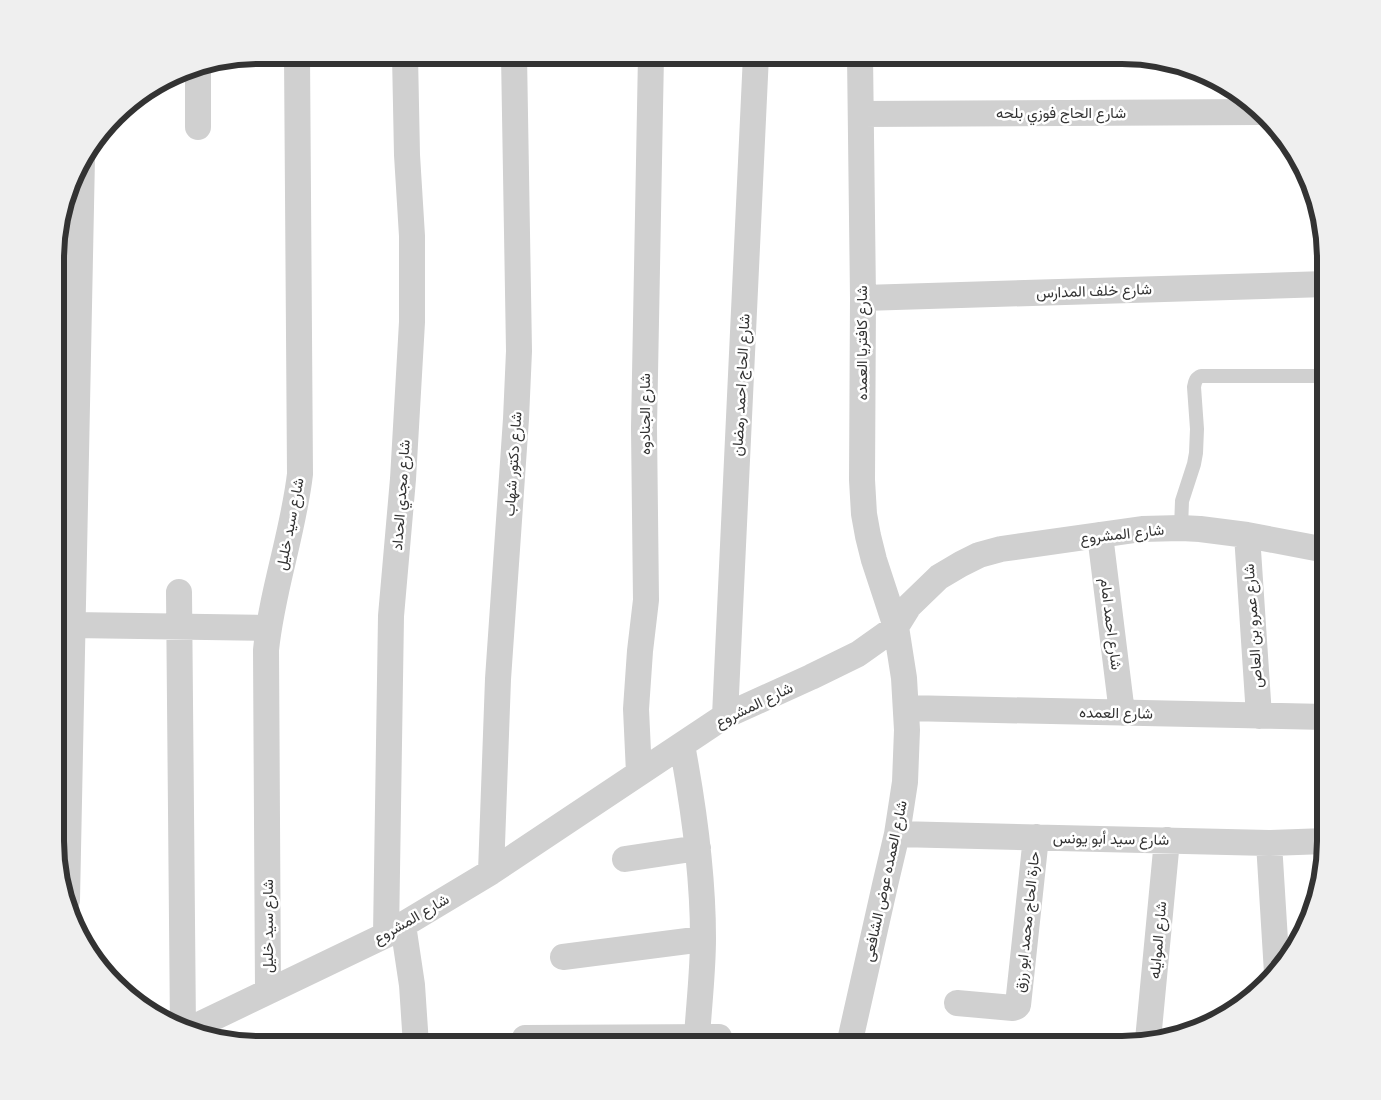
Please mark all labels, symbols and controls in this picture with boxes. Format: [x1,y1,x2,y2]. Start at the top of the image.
street label: شارع الحاج فوزي بلحه [996,104,1126,126]
street label: شارع خلف المدارس [1036,280,1153,304]
street label: شارع كافتريا العمده [853,285,873,400]
street label: شارع الحاج احمد رمضان [728,313,756,457]
street label: شارع الجنادوه [636,373,656,455]
street label: شارع دكتور شهاب [500,411,528,517]
street label: شارع مجدي الحداد [388,439,418,551]
street label: شارع سيد خليل [272,476,310,572]
street label: شارع المشروع [1079,521,1165,549]
street label: شارع عمرو بن العاص [1240,563,1268,689]
street label: شارع احمد امام [1094,577,1126,671]
street label: شارع المشروع [712,678,797,733]
street label: شارع العمده [1079,703,1153,725]
street label: شارع العمده عوض الشافعى [859,799,913,964]
street label: شارع سيد أبو يونس [1053,829,1170,851]
street label: حارة الحاج محمد ابو رزق [1011,851,1045,994]
street label: شارع سيد خليل [259,879,279,973]
street label: شارع المشروع [370,890,453,950]
street label: شارع الموايله [1146,900,1172,980]

